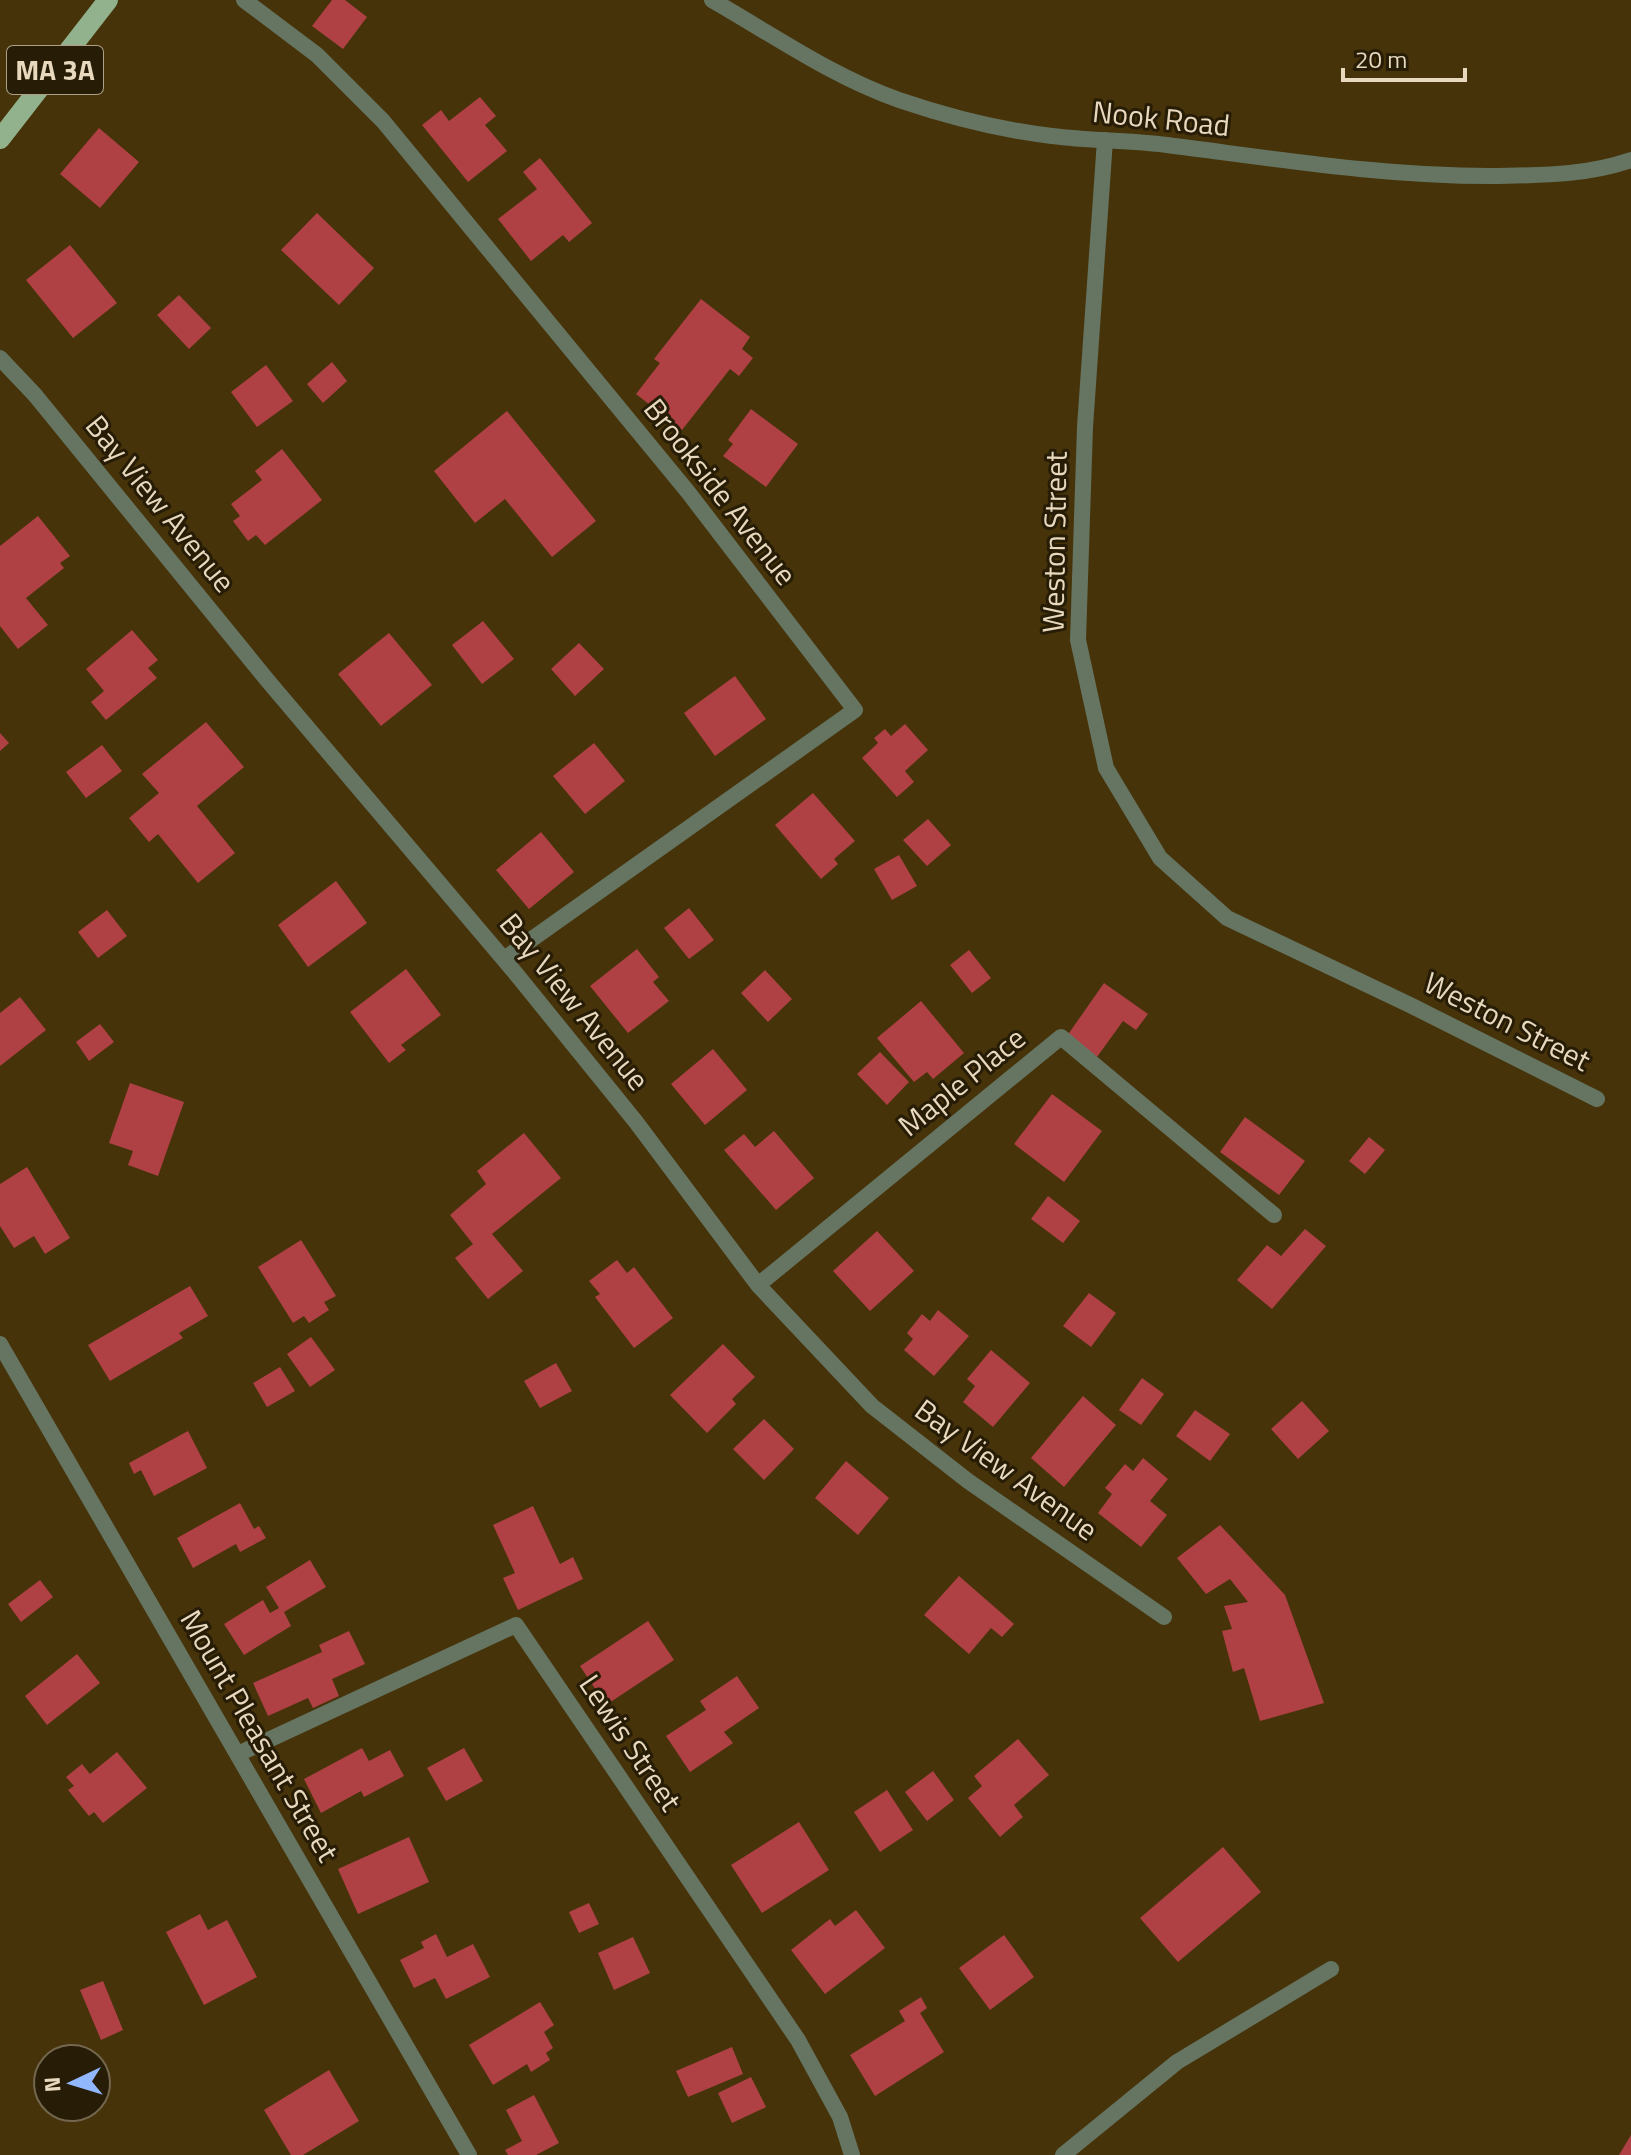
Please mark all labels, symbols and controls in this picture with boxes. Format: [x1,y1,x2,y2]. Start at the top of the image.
scale bar [1343,32,1465,82]
text: 20 m [1355,41,1407,77]
road number: MA 3A [7,46,103,94]
street label: Nook Road [1090,88,1232,148]
street label: Brookside Avenue [633,388,809,595]
street label: Bay View Avenue [75,405,247,602]
street label: Weston Street [1029,450,1079,633]
street label: Bay View Avenue [489,903,661,1100]
street label: Weston Street [1416,959,1599,1083]
street label: Maple Place [888,1015,1035,1147]
street label: Bay View Avenue [905,1387,1108,1552]
street label: Mount Pleasant Street [169,1601,351,1871]
street label: Lewis Street [568,1665,694,1821]
north arrow [32,2043,112,2123]
text: N [35,2076,70,2093]

